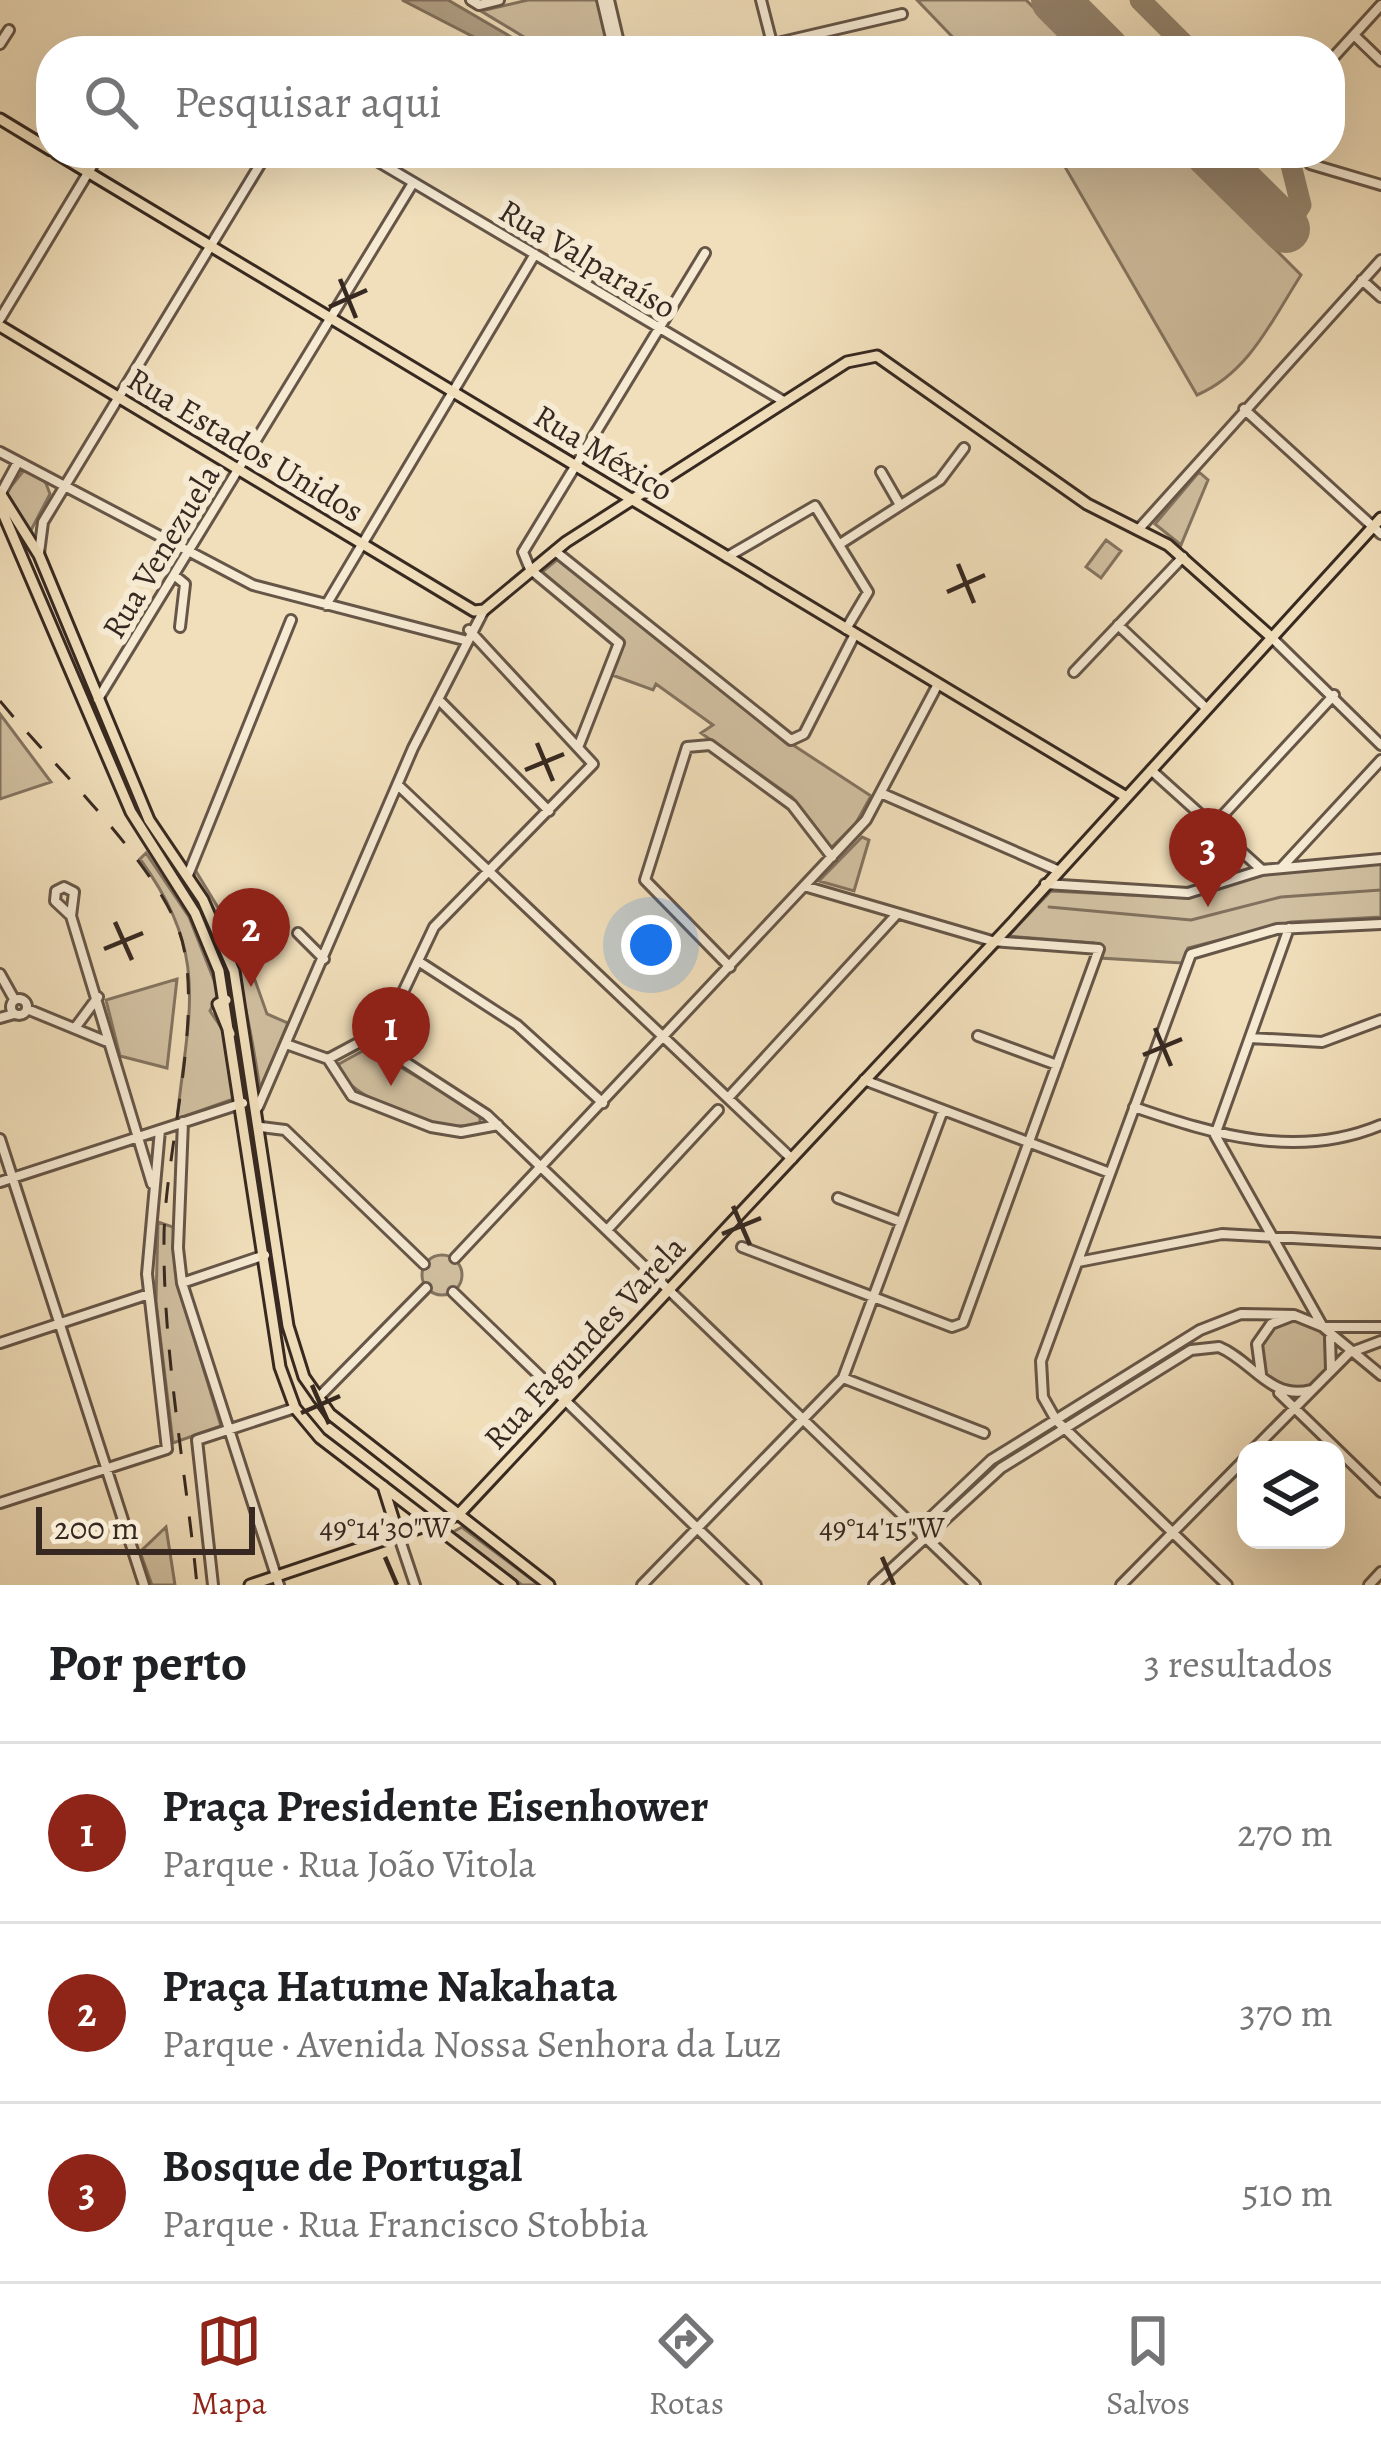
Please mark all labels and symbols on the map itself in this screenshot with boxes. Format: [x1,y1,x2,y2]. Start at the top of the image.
street label: Rua Valparaíso [491,188,685,329]
street label: Rua Estados Unidos [119,356,372,533]
street label: Rua México [526,393,682,512]
street label: Rua Venezuela [91,455,230,647]
pin: 3 [1169,808,1247,907]
pin: 2 [212,888,290,987]
your location [621,915,681,975]
pin: 1 [352,987,430,1086]
street label: Rua Fagundes Varela [473,1225,696,1459]
scale bar [36,1501,255,1554]
text: 49°14'30"W [320,1508,450,1548]
text: 49°14'15"W [819,1508,945,1548]

